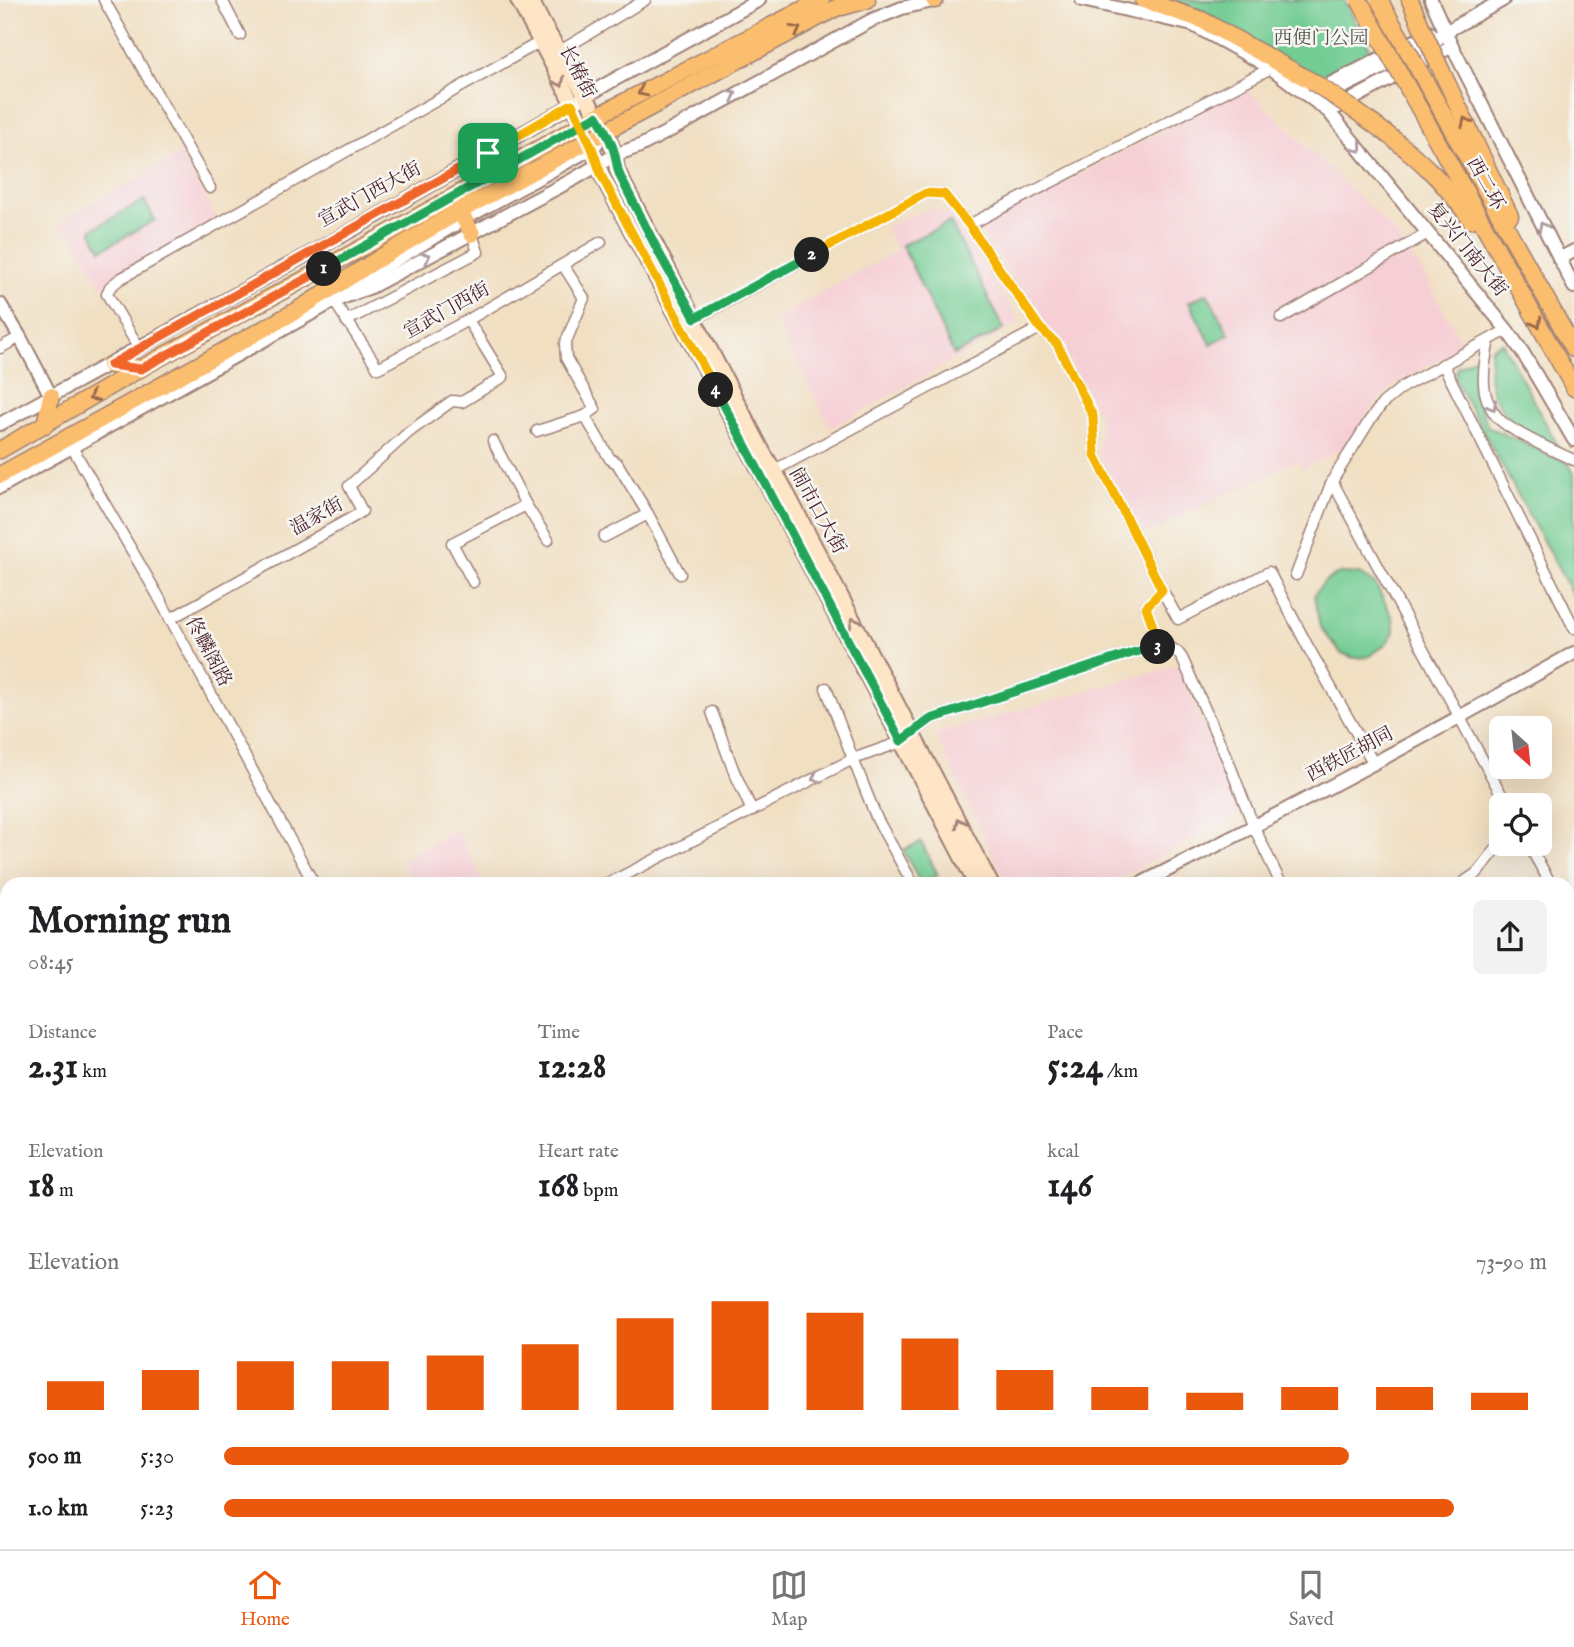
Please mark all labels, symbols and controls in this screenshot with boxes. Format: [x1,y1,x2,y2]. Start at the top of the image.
one-way arrow [789,25,801,38]
park label: 西便门公园 [1273,27,1369,51]
street label: 长椿街 [553,41,601,103]
one-way arrow [552,75,566,87]
one-way arrow [637,84,649,98]
one-way arrow [725,90,737,104]
one-way arrow [1460,117,1474,129]
pin [458,123,518,183]
icon: arrive [469,134,507,172]
one-way arrow [1350,140,1362,153]
street label: 西二环 [1461,153,1509,215]
street label: 宣武门西大街 [314,157,426,233]
street label: 复兴门南大街 [1422,198,1512,302]
one-way arrow [1538,222,1552,234]
pin: 2 [794,238,830,272]
text: 2 [807,242,816,266]
one-way arrow [419,251,431,265]
pin: 1 [306,252,342,286]
text: 1 [320,256,327,280]
street label: 宣武门西街 [400,277,494,345]
one-way arrow [1529,316,1542,328]
pin: 4 [698,372,734,408]
text: 4 [711,377,720,401]
one-way arrow [88,389,101,402]
one-way arrow [1484,399,1497,412]
street label: 闹市口大街 [783,464,851,558]
street label: 温家街 [286,493,348,541]
street label: 佟麟阁路 [180,613,236,691]
one-way arrow [849,617,862,629]
pin: 3 [1140,630,1176,664]
text: 3 [1154,634,1161,658]
north arrow [1489,716,1552,779]
map controls [1489,716,1552,856]
street label: 西铁匠胡同 [1302,722,1398,788]
one-way arrow [811,770,823,783]
button: locate [1489,793,1552,856]
one-way arrow [954,818,968,830]
text: Morning run [28,898,231,946]
button: share [1473,900,1547,974]
text: 08:45 [28,948,74,977]
text: Distance [28,1021,97,1045]
text: Time [538,1021,580,1045]
text: Pace [1047,1021,1083,1045]
text: 2.31 [28,1045,78,1090]
text: 12:28 [538,1045,607,1090]
text: 5:24 [1047,1045,1103,1090]
text: km [78,1060,107,1084]
text: /km [1103,1060,1138,1084]
text: Elevation [28,1140,103,1164]
text: Heart rate [538,1140,619,1164]
text: kcal [1047,1140,1079,1164]
text: 18 [28,1164,55,1209]
text: 168 [538,1164,579,1209]
text: 146 [1047,1164,1092,1209]
text: m [55,1179,74,1203]
text: bpm [579,1179,618,1203]
text: Elevation [28,1248,119,1277]
text: 73–90 m [1476,1248,1547,1277]
text: 500 m [28,1442,82,1471]
text: 5:30 [140,1442,174,1471]
text: 1.0 km [28,1494,88,1523]
text: 5:23 [140,1494,174,1523]
tab: Home [240,1566,290,1632]
tab: Map [770,1566,808,1632]
tab: Saved [1289,1566,1334,1632]

